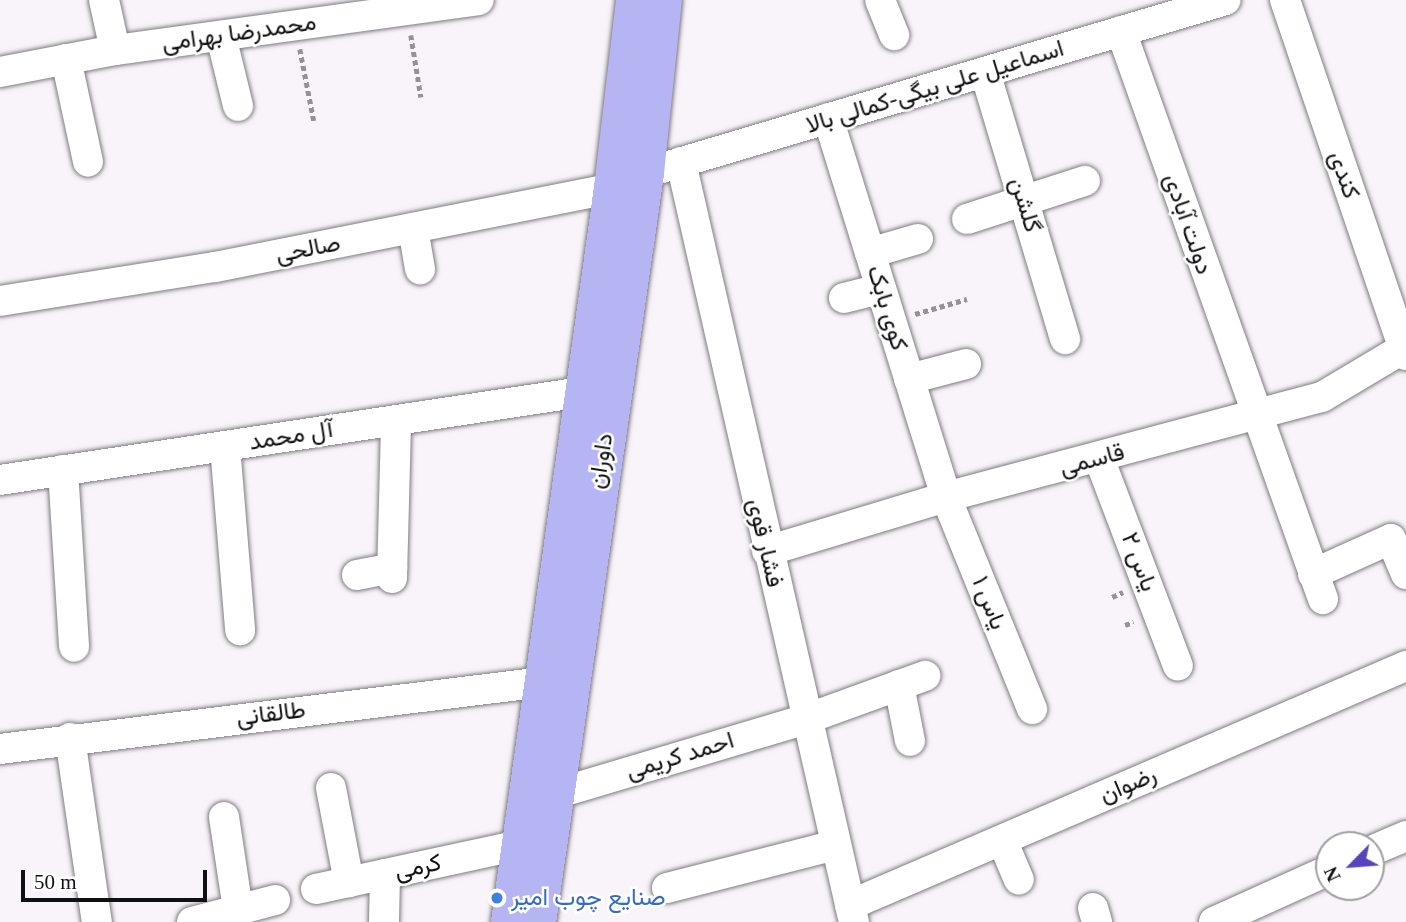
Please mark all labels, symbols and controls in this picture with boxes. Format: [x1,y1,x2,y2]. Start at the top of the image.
street label: محمدرضا بهرامی [160,8,318,58]
street label: اسماعیل علی بیگی-کمالی بالا [803,34,1067,140]
street label: کندی [1323,147,1365,203]
street label: دولت آبادی [1157,170,1219,278]
street label: گلشن [1003,174,1047,236]
street label: صالحی [273,229,343,269]
street label: کوی بابک [860,262,914,354]
street label: آل محمد [247,415,335,457]
street label: داوران [582,431,620,491]
street label: قاسمی [1056,438,1128,482]
street label: فشار قوی [741,496,789,590]
street label: یاس ۲ [1115,529,1163,595]
street label: یاس ۱ [965,572,1013,634]
street label: طالقانی [235,695,307,733]
street label: احمد کریمی [623,726,737,786]
street label: رضوان [1095,760,1161,810]
north arrow [1315,831,1385,901]
street label: کرمی [392,848,444,886]
scale bar [24,856,210,900]
text: N [1320,864,1345,885]
text: 50 m [34,870,77,894]
place label: صنایع چوب امیر [511,884,666,912]
marker: صنایع چوب امیر [489,890,505,906]

